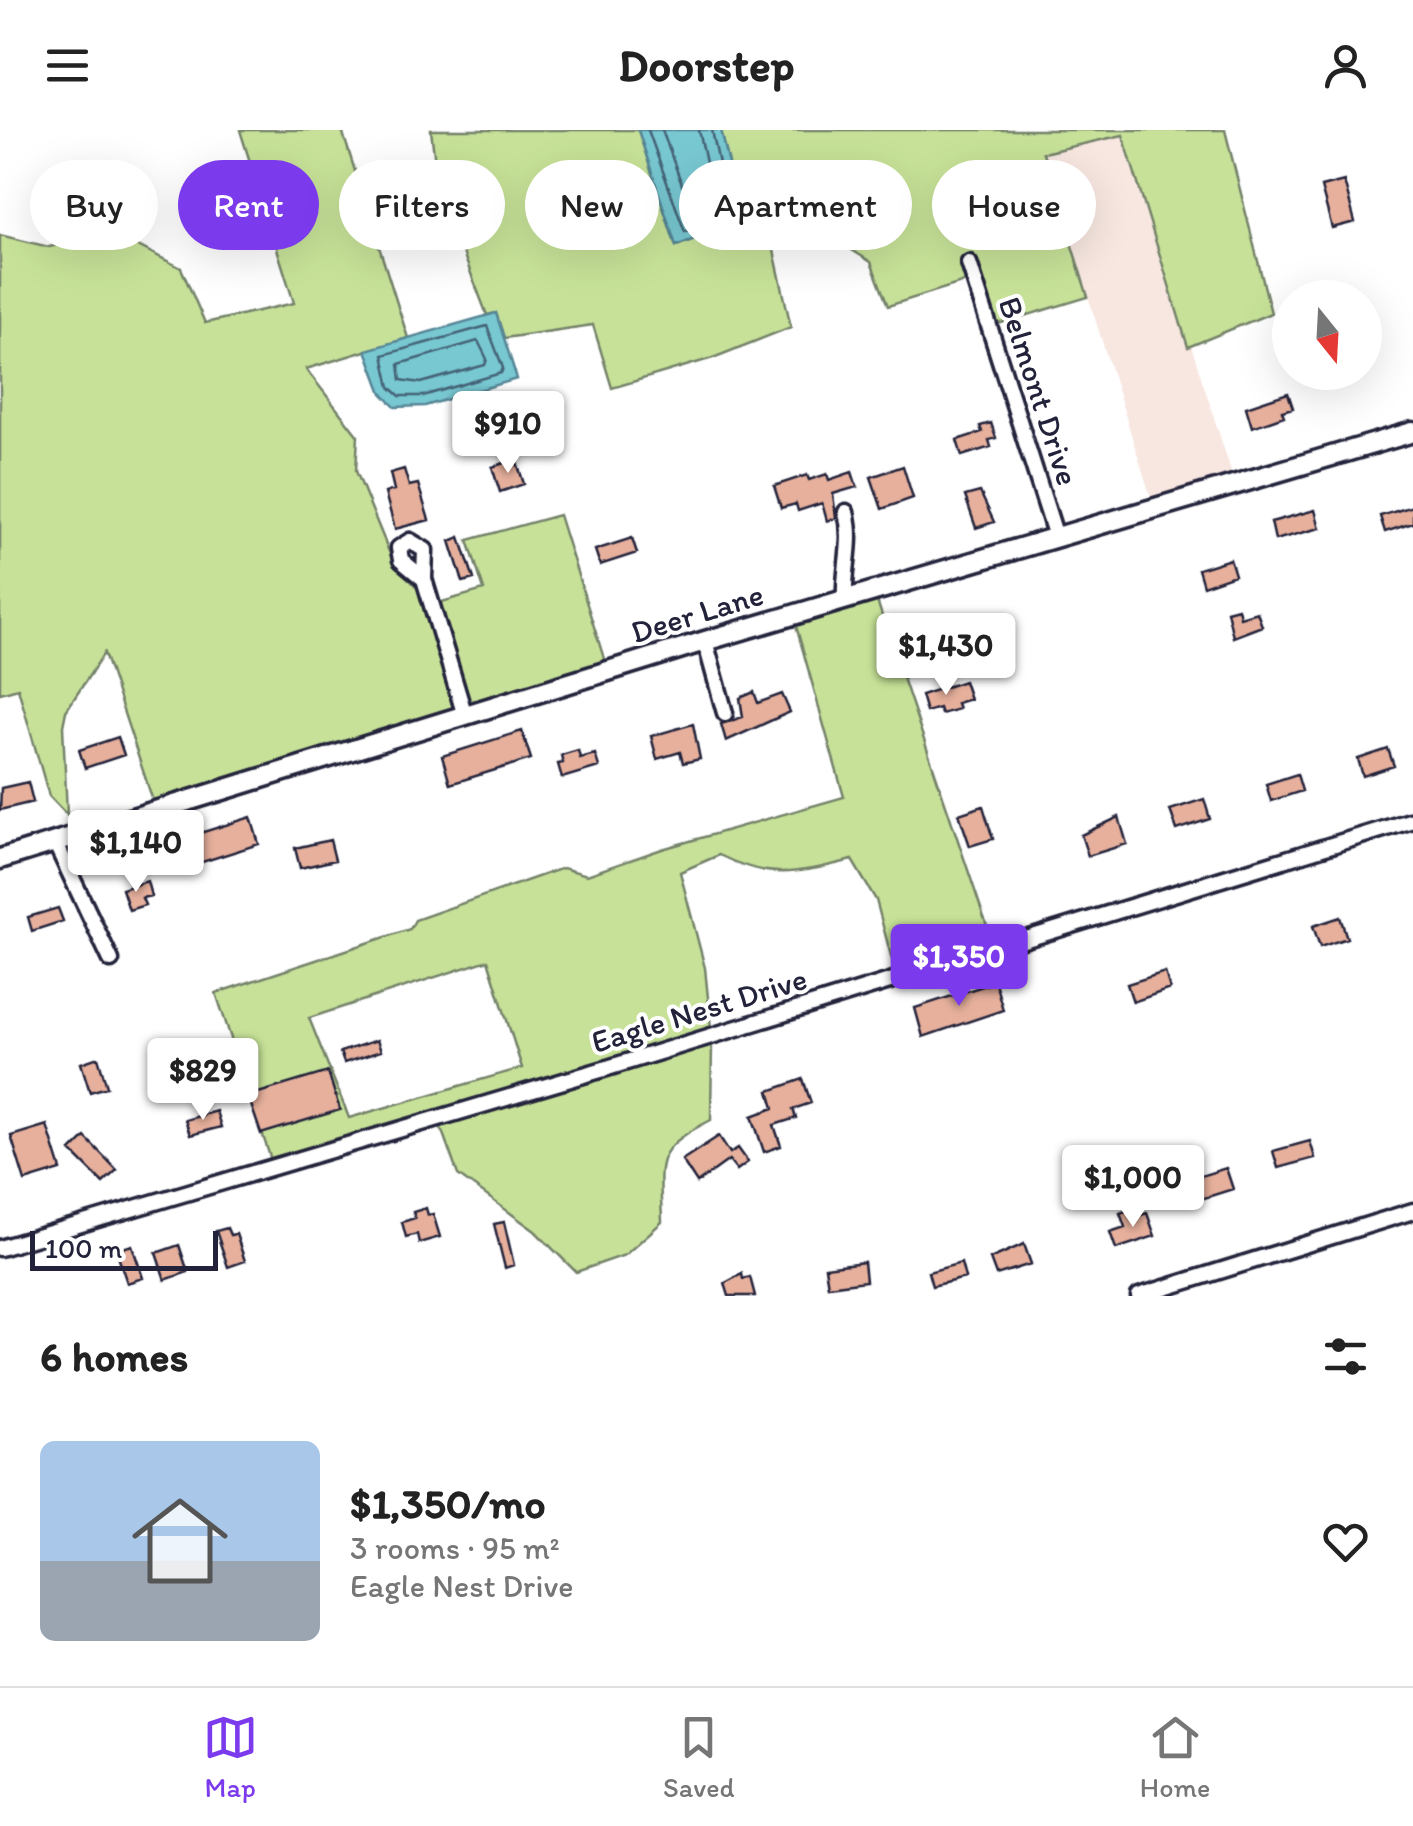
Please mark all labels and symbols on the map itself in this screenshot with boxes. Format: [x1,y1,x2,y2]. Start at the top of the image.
north arrow [1272,280,1382,390]
street label: Belmont Drive [991,292,1087,490]
pin: $910 [449,391,567,476]
street label: Deer Lane [626,575,768,651]
pin: $1,430 [865,613,1027,698]
pin: $1,140 [55,810,217,895]
pin: $1,350 [878,924,1040,1009]
street label: Eagle Nest Drive [587,959,811,1061]
pin: $829 [144,1038,262,1123]
pin: $1,000 [1052,1145,1214,1230]
scale bar [30,1226,218,1270]

